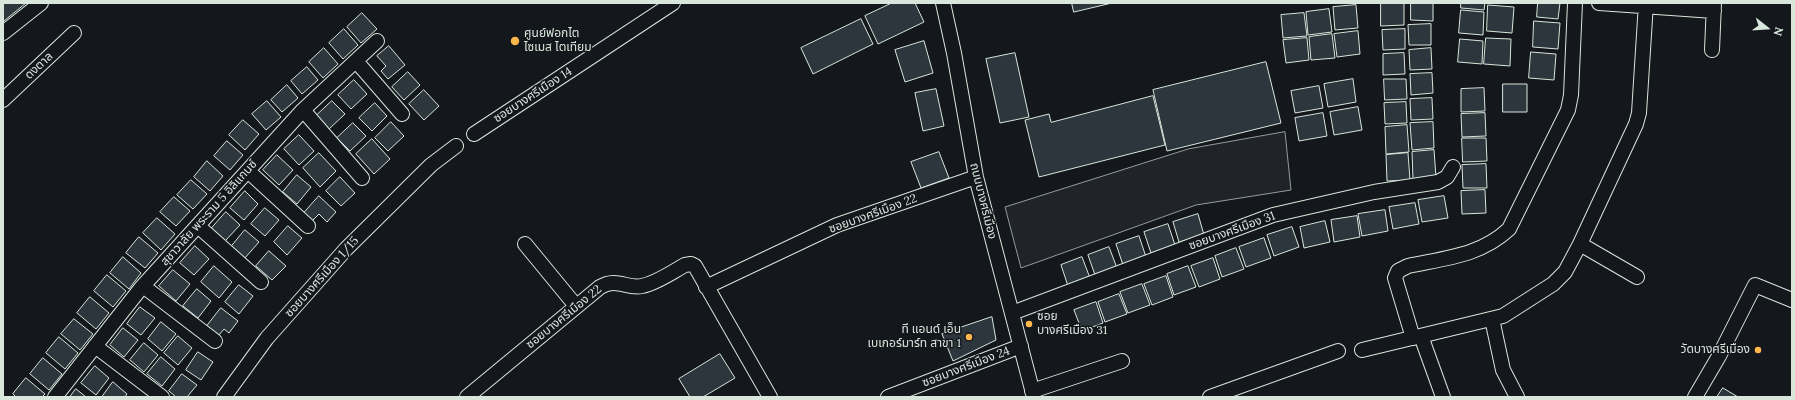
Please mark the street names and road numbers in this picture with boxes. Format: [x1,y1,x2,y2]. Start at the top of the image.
street label: ดงตาล [22,49,56,83]
street label: ซอยบางศรีเมือง 14 [491,64,575,126]
street label: สุชาวาลัย พระราม 5 อิลิแกนซ์ [158,157,260,269]
street label: ถนนบางศรีเมือง [967,161,999,241]
street label: ซอยบางศรีเมือง 22 [827,191,919,237]
street label: ซอยบางศรีเมือง 31 [1187,209,1277,253]
street label: ซอยบางศรีเมือง 1/15 [282,234,362,320]
street label: ซอยบางศรีเมือง 22 [523,282,605,352]
street label: ซอยบางศรีเมือง 24 [920,344,1012,390]

